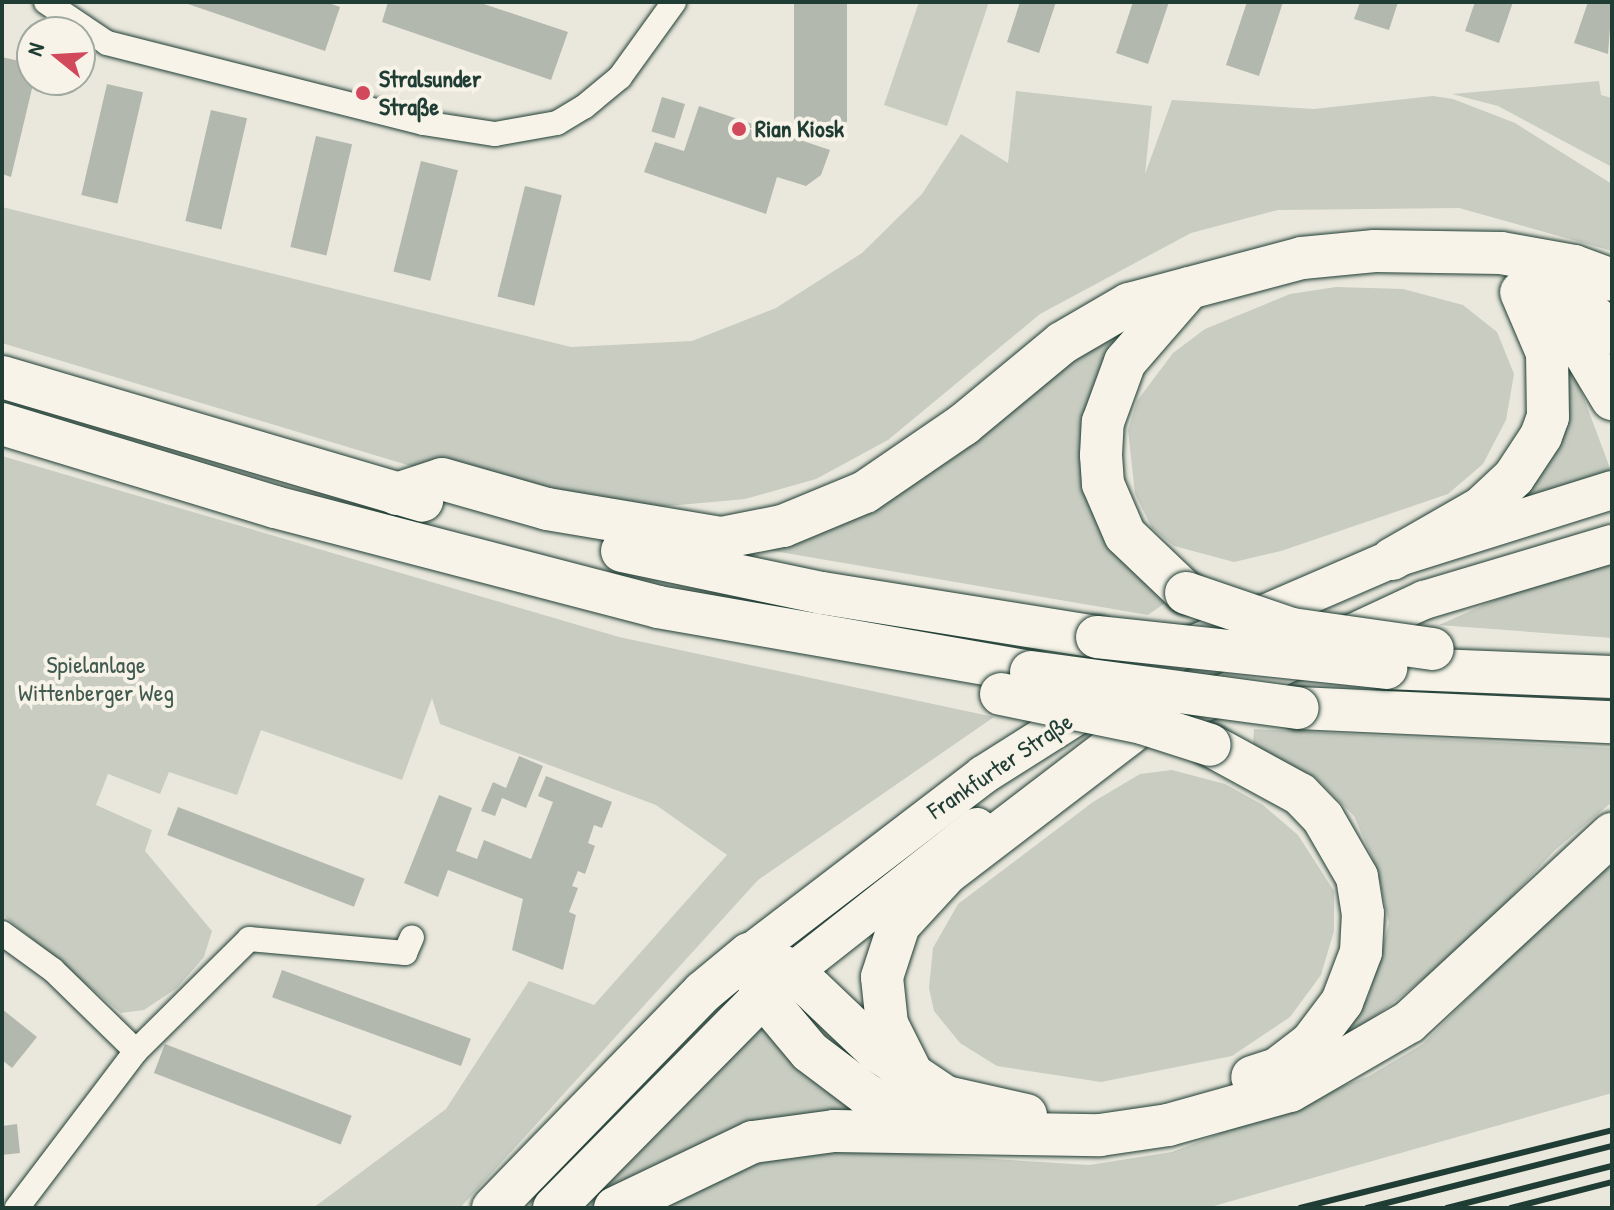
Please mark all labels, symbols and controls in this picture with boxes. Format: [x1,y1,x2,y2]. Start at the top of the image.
north arrow [16,16,96,96]
text: N [19,39,51,59]
place label: Stralsunder Straße [379,65,481,121]
marker: Stralsunder Straße [354,84,372,102]
place label: Rian Kiosk [755,115,844,143]
marker: Rian Kiosk [730,120,748,138]
park label: Spielanlage Wittenberger Weg [18,651,174,707]
street label: Frankfurter Straße [922,707,1078,825]

